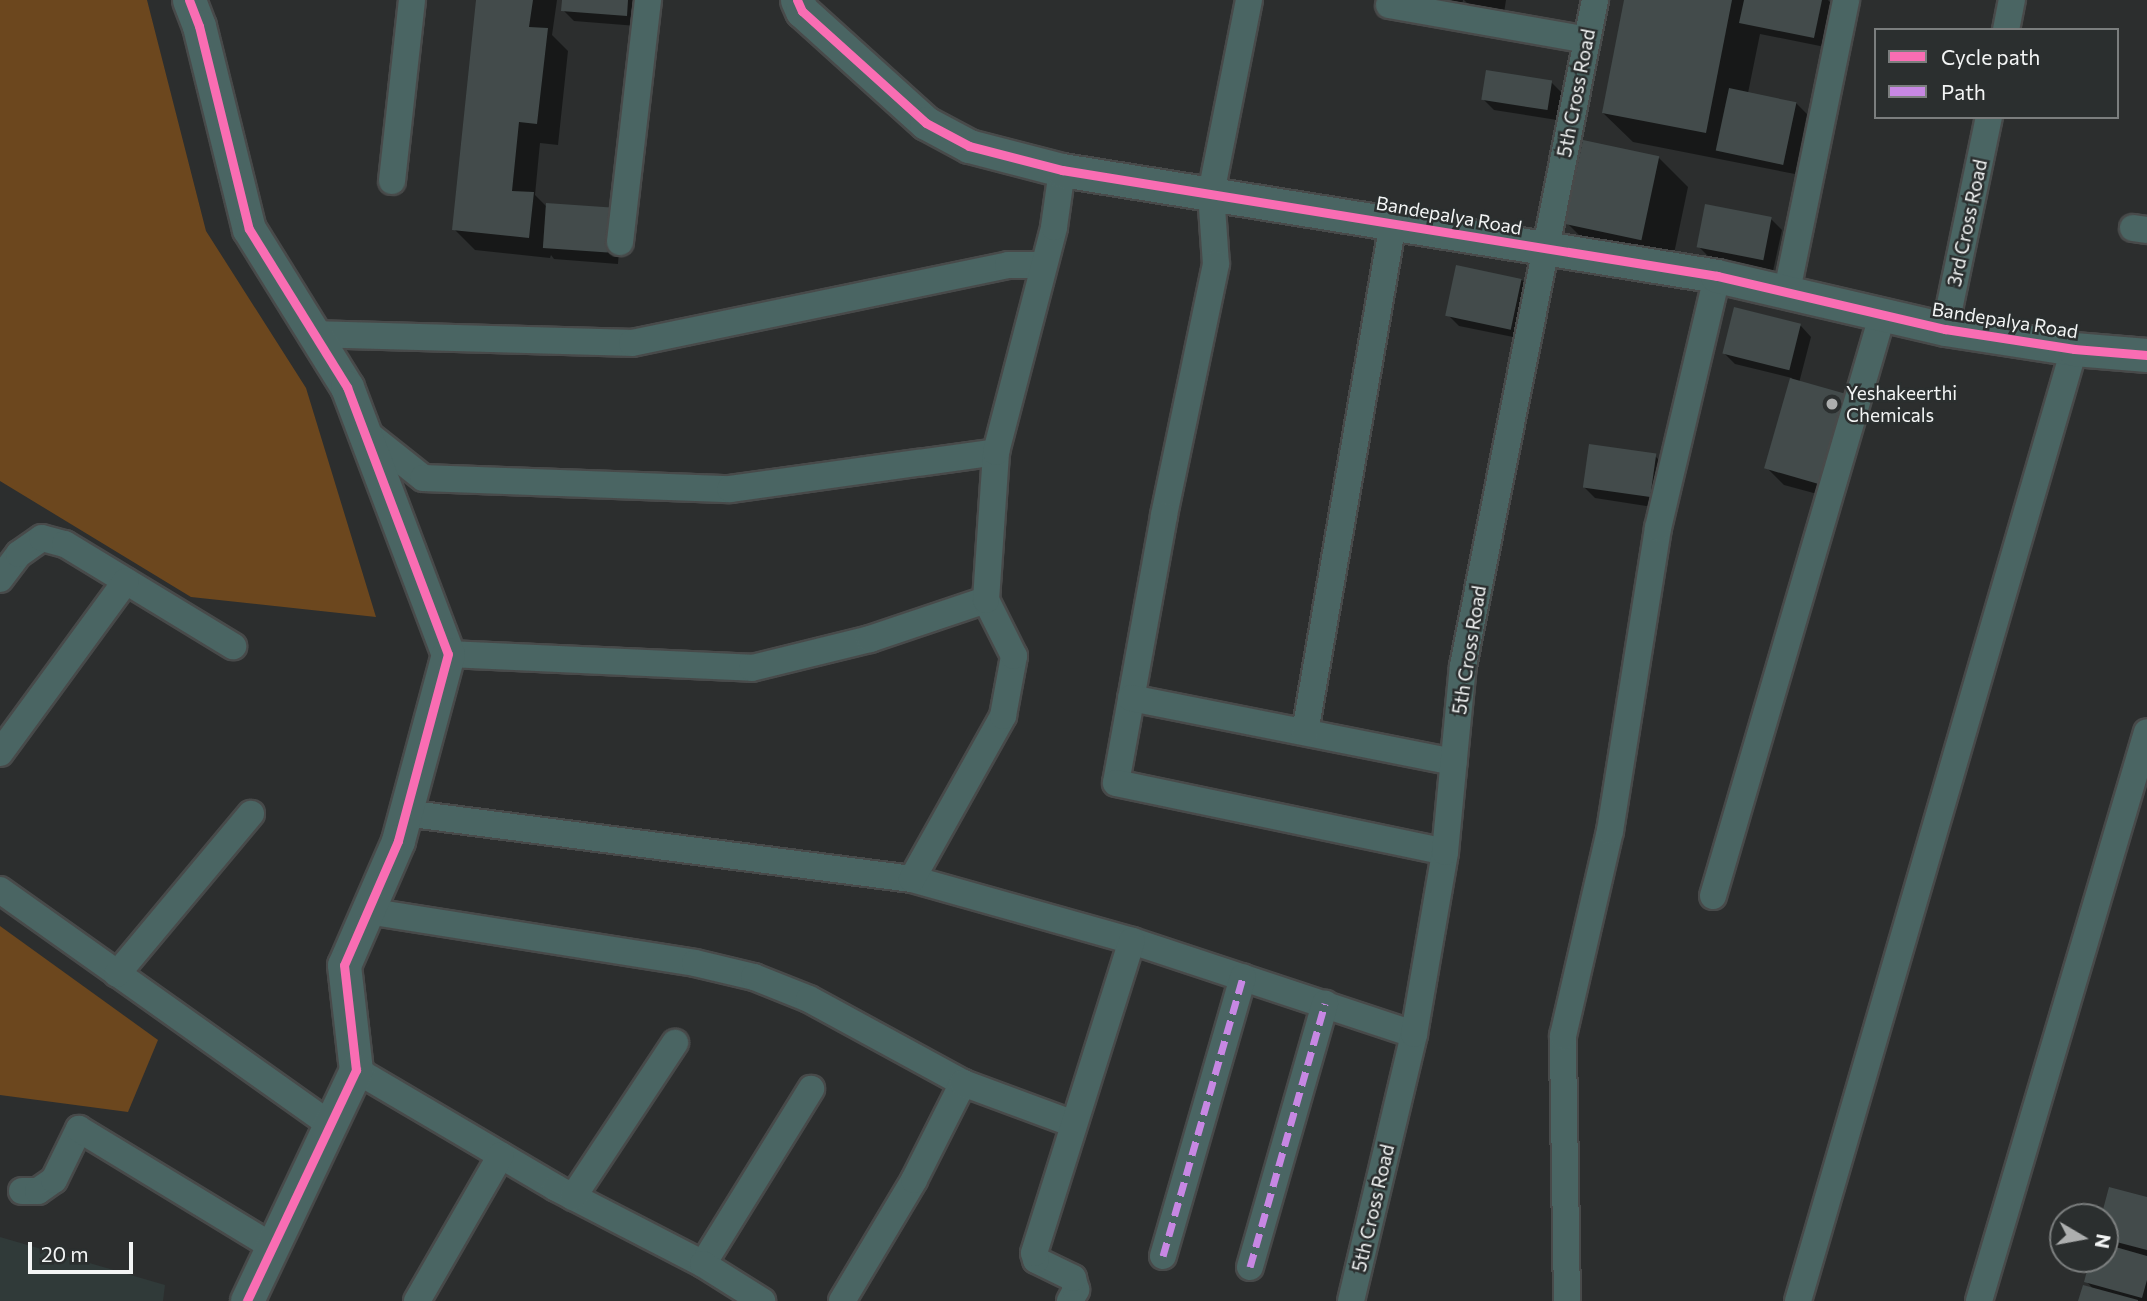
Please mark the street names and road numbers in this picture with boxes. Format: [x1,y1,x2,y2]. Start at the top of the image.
street label: 5th Cross Road [1552,27,1600,159]
street label: 3rd Cross Road [1942,157,1992,289]
street label: Bandepalya Road [1374,191,1524,239]
street label: Bandepalya Road [1930,297,2080,343]
street label: 5th Cross Road [1448,584,1490,716]
street label: 5th Cross Road [1347,1142,1399,1274]

